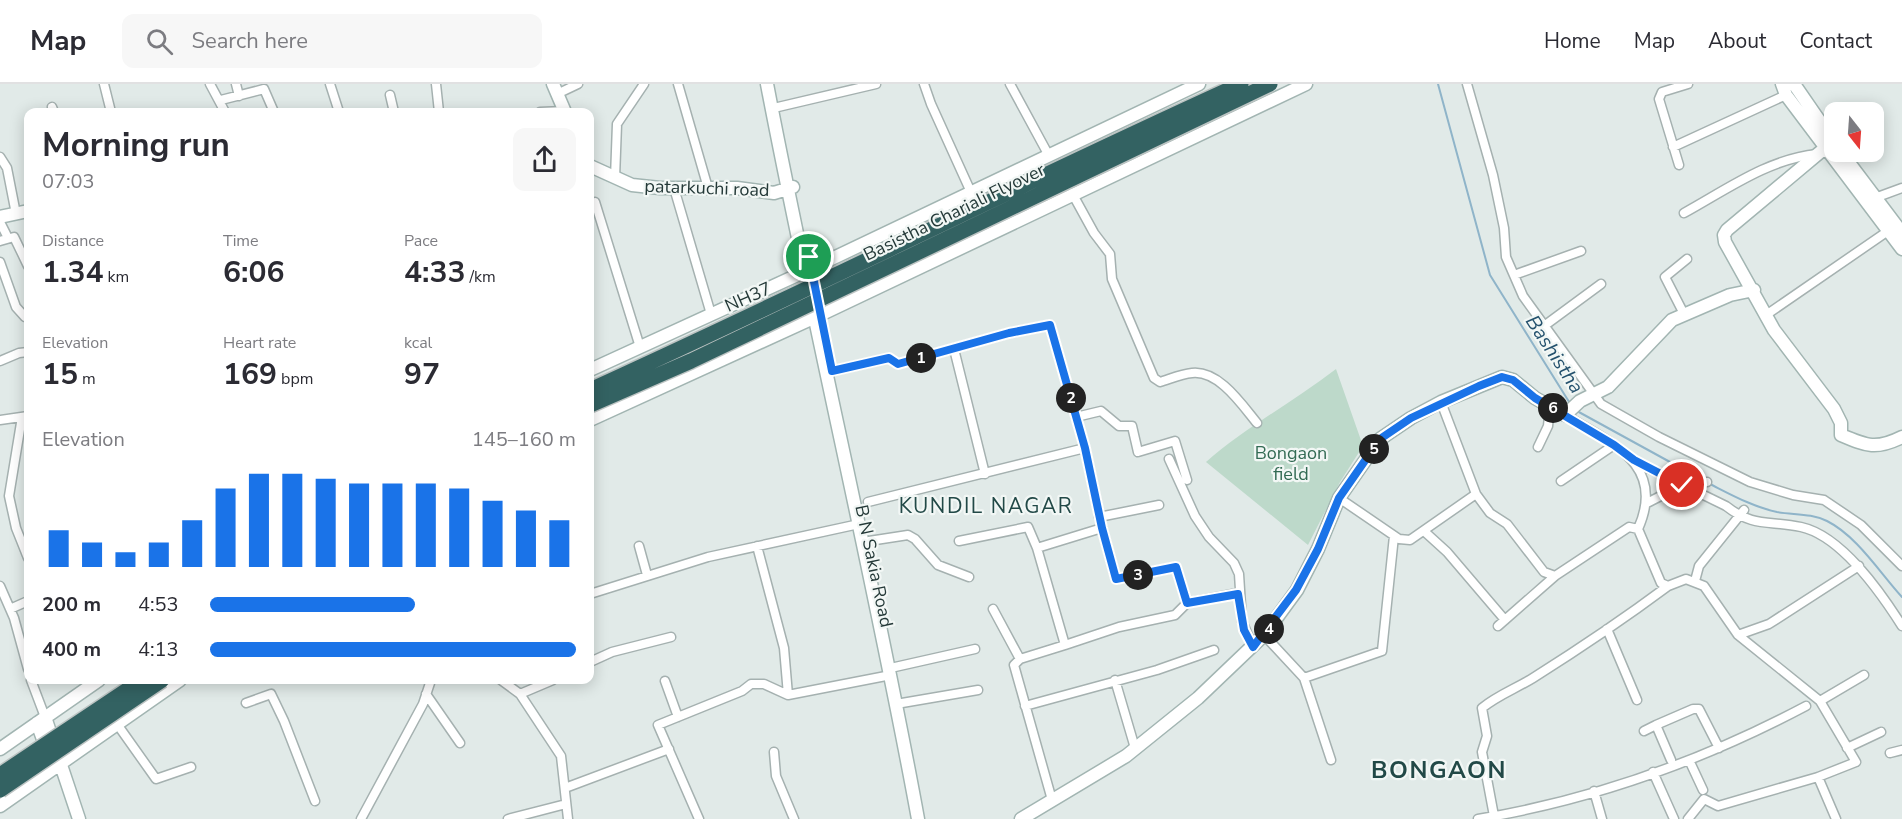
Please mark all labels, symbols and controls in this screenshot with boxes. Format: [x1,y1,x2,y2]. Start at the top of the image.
search box [122,14,542,68]
text: Map [30,22,86,60]
icon: search [143,25,176,58]
text: Search here [191,26,308,56]
text: Home [1544,27,1601,55]
text: Map [1634,27,1675,55]
text: About [1708,27,1766,55]
text: Contact [1799,27,1872,55]
north arrow [1824,102,1884,162]
map controls [1824,102,1884,162]
text: Morning run [42,123,230,168]
button: share [513,128,576,191]
street label: Basistha Chariali Flyover [859,157,1049,266]
text: 07:03 [42,168,95,195]
street label: patarkuchi road [644,174,770,202]
text: Distance [42,230,104,252]
text: Time [223,230,259,252]
text: Pace [404,230,438,252]
pin [783,231,834,282]
icon: arrive [792,240,825,273]
text: 1.34 [42,252,103,293]
text: 6:06 [223,252,284,293]
text: 4:33 [404,252,465,293]
text: km [103,266,129,288]
text: /km [465,266,496,288]
street label: NH37 [721,276,775,318]
water label: Bashistha [1519,310,1590,399]
text: Elevation [42,332,108,354]
text: Heart rate [223,332,296,354]
text: kcal [404,332,432,354]
pin: 1 [906,343,936,373]
text: 1 [916,347,926,369]
text: 15 [42,354,78,395]
text: 169 [223,354,277,395]
text: 97 [404,354,440,395]
text: m [78,368,96,390]
text: bpm [277,368,313,390]
pin: 2 [1056,383,1086,413]
text: 2 [1066,387,1076,409]
pin: 6 [1538,393,1568,423]
text: 6 [1548,397,1558,419]
text: Elevation [42,426,125,453]
text: 145–160 m [472,426,576,453]
pin: 5 [1359,434,1389,464]
text: 5 [1369,438,1379,460]
park label: Bongaon field [1255,441,1327,486]
pin [1656,459,1707,510]
icon: check [1665,468,1698,501]
district label: KUNDIL NAGAR [899,492,1073,520]
street label: B N Sakia Road [849,503,899,629]
pin: 3 [1123,560,1153,590]
text: 3 [1133,564,1143,586]
text: 200 m [42,591,101,618]
text: 4:53 [138,591,179,618]
pin: 4 [1254,614,1284,644]
text: 4 [1264,618,1274,640]
text: 400 m [42,636,101,663]
text: 4:13 [138,636,179,663]
district label: BONGAON [1371,754,1507,786]

